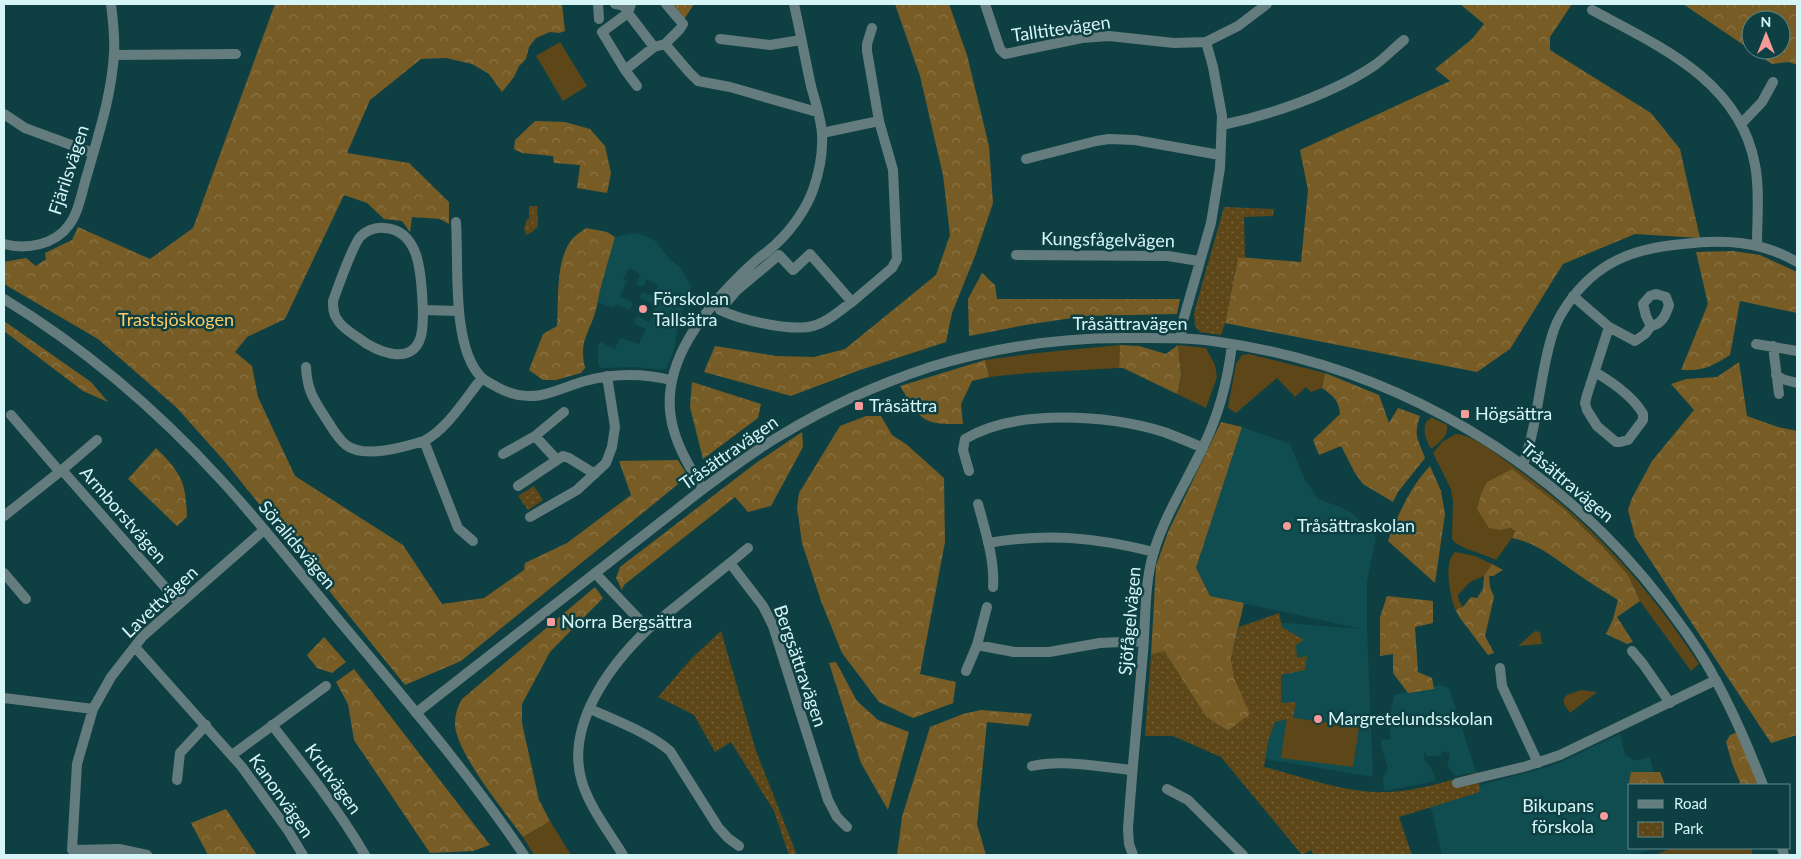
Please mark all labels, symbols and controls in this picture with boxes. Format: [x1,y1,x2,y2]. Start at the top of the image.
street label: Talltitevägen [1010,10,1112,46]
north arrow [1741,10,1791,60]
text: N [1761,13,1771,30]
street label: Fjärilsvägen [43,122,93,217]
street label: Kungsfågelvägen [1041,227,1175,251]
place label: Förskolan Tallsätra [653,287,729,330]
marker: Förskolan Tallsätra [637,303,649,315]
park label: Trastsjöskogen [118,308,234,330]
street label: Tråsättravägen [1073,312,1187,334]
place label: Tråsättra [869,394,937,416]
marker: Tråsättra [853,400,865,412]
place label: Högsättra [1475,402,1552,424]
marker: Högsättra [1459,408,1471,420]
street label: Tråsättravägen [675,410,782,494]
street label: Tråsättravägen [1517,436,1619,527]
street label: Armborstvägen [76,461,172,567]
street label: Söralidsvägen [255,496,341,593]
place label: Tråsättraskolan [1297,514,1415,536]
marker: Tråsättraskolan [1281,520,1293,532]
street label: Lavettvägen [117,561,202,642]
street label: Sjöfågelvägen [1113,566,1145,676]
street label: Bergsättravägen [770,602,832,730]
place label: Norra Bergsättra [561,610,692,632]
marker: Norra Bergsättra [545,616,557,628]
place label: Margretelundsskolan [1328,707,1493,729]
marker: Margretelundsskolan [1312,713,1324,725]
street label: Krutvägen [301,739,367,818]
street label: Kanonvägen [245,749,319,842]
legend [1628,784,1791,849]
place label: Bikupans förskola [1522,794,1594,837]
text: Road [1674,794,1707,812]
marker: Bikupans förskola [1598,810,1610,822]
text: Park [1674,819,1704,837]

